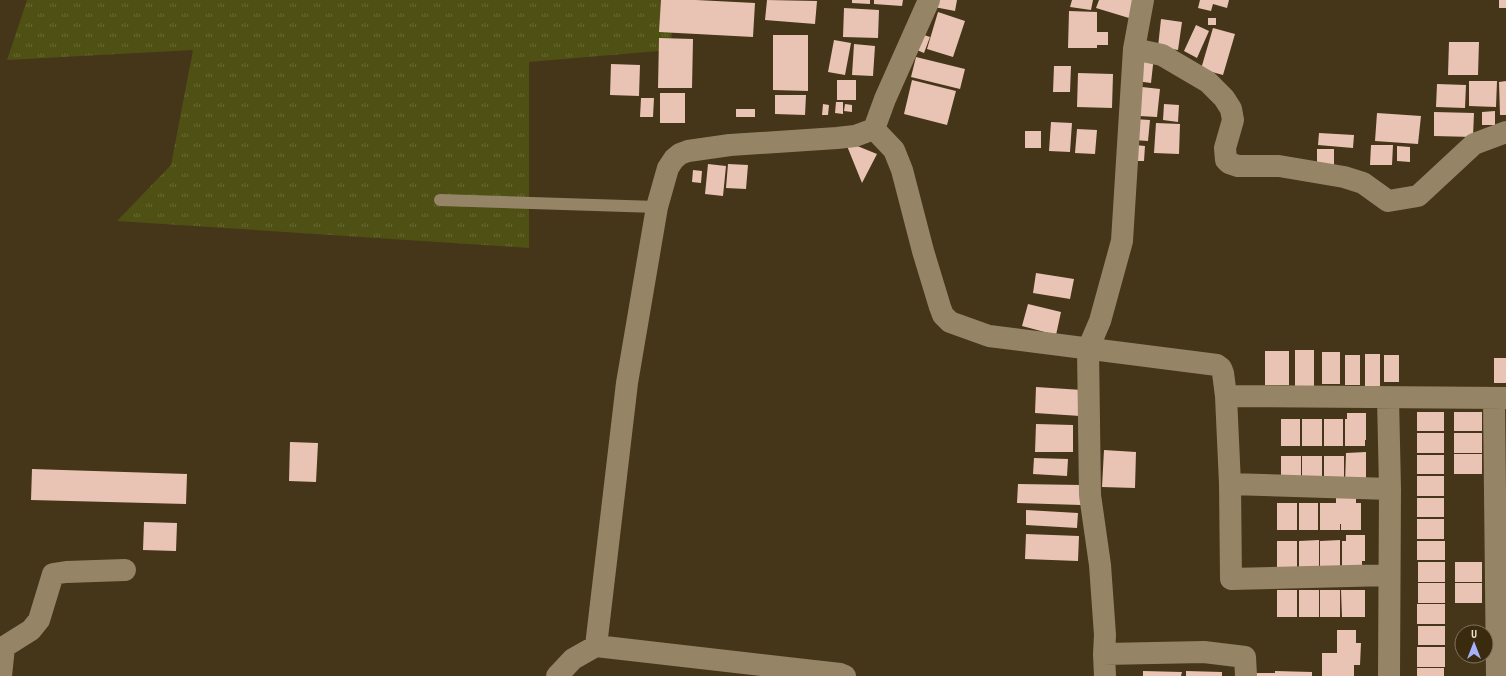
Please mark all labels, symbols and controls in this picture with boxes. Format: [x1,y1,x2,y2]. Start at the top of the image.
north arrow [1454,624,1494,664]
text: U [1471,627,1477,641]

